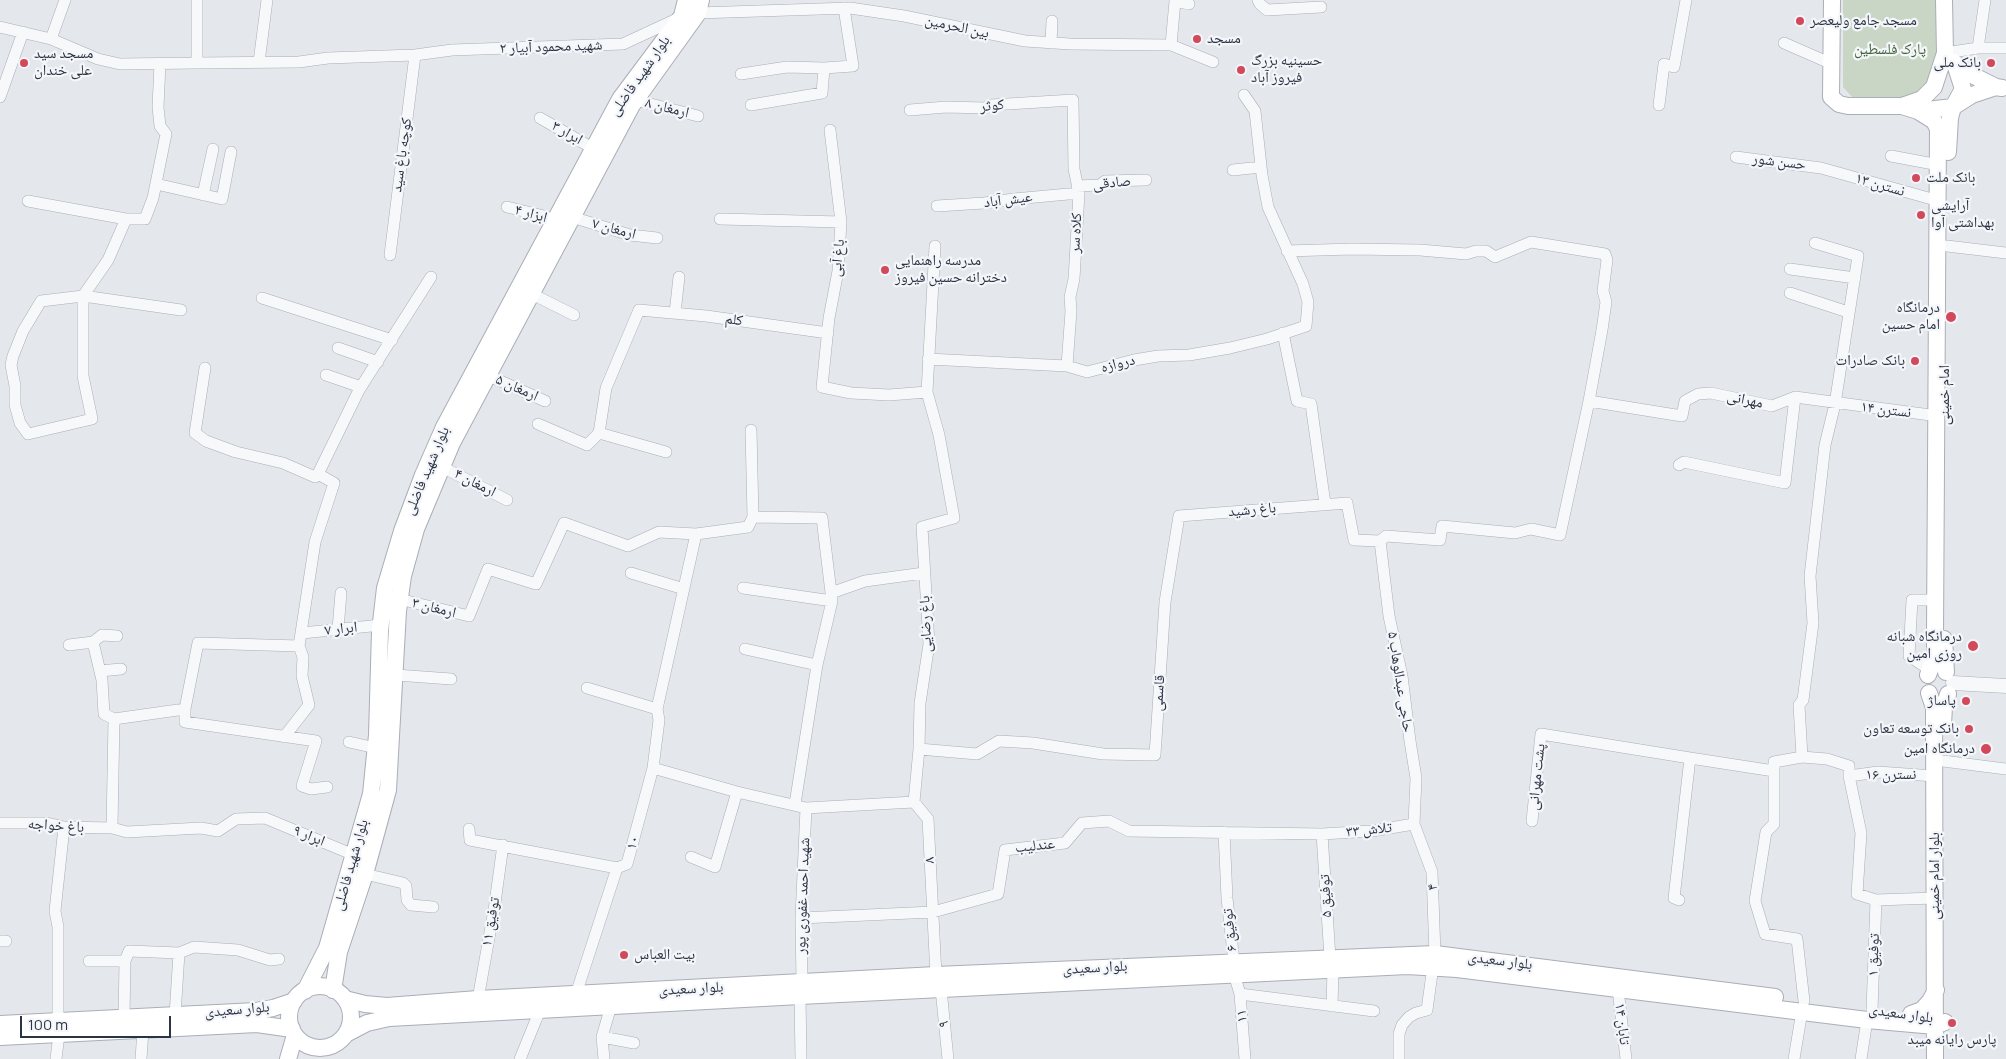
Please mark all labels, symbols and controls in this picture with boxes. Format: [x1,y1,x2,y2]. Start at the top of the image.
street label: بین الحرمین [923,11,991,43]
place label: مسجد جامع ولیعصر [1810,12,1917,30]
marker: مسجد جامع ولیعصر [1794,15,1806,27]
place label: مسجد [1207,30,1241,48]
street label: بلوار شهید فاضلی [606,32,674,120]
marker: مسجد [1191,33,1203,45]
street label: شهید محمود آبیار ۲ [499,36,603,58]
park label: پارک فلسطین [1854,41,1926,59]
place label: مسجد سید علی خندان [34,45,93,80]
place label: حسینیه بزرگ فیروز آباد [1251,52,1322,87]
place label: بانک ملی [1933,54,1981,72]
marker: مسجد سید علی خندان [18,57,30,69]
marker: بانک ملی [1985,57,1997,69]
marker: حسینیه بزرگ فیروز آباد [1235,64,1247,76]
street label: ارمغان ۸ [643,94,691,122]
street label: کوثر [979,96,1005,116]
street label: کوچه باغ سید [388,117,416,193]
street label: ابرار ۳ [548,117,586,149]
street label: حسن شور [1751,150,1807,174]
street label: نسترن ۱۳ [1853,169,1907,201]
place label: بانک ملت [1926,169,1975,187]
street label: صادقی [1092,172,1132,194]
marker: بانک ملت [1910,172,1922,184]
street label: عیش آباد [983,188,1033,212]
place label: آرایشی بهداشتی آوا [1931,197,1994,232]
street label: ابزار ۴ [513,201,549,227]
marker: آرایشی بهداشتی آوا [1915,209,1927,221]
street label: کلاه سر [1066,212,1086,254]
street label: ارمغان ۷ [590,215,638,243]
street label: باغ آبی [827,238,849,278]
place label: مدرسه راهنمایی دخترانه حسین فیروز [895,252,1007,287]
marker: مدرسه راهنمایی دخترانه حسین فیروز [879,264,891,276]
place label: درمانگاه امام حسین [1882,299,1940,334]
street label: کلم [724,310,744,330]
marker: درمانگاه امام حسین [1944,310,1958,324]
street label: دروازه [1099,351,1137,377]
place label: بانک صادرات [1836,352,1905,370]
marker: بانک صادرات [1909,355,1921,367]
street label: امام خمینی [1936,365,1954,425]
street label: ارمغان ۵ [493,371,541,405]
street label: مهرانی [1725,387,1765,413]
street label: نسترن ۱۴ [1860,398,1912,422]
street label: بلوار شهید فاضلی [400,424,454,518]
street label: ارمغان ۴ [451,465,499,501]
street label: باغ رشید [1227,499,1277,521]
street label: ارمغان ۳ [410,594,458,622]
street label: باغ رضایی [916,595,936,653]
street label: ابرار ۷ [324,618,358,640]
place label: درمانگاه شبانه روزی امین [1886,628,1962,663]
street label: حاجی عبدالوهاب ۵ [1383,630,1417,734]
marker: درمانگاه شبانه روزی امین [1966,639,1980,653]
street label: قاسمی [1149,674,1169,712]
place label: پاساژ [1928,692,1956,710]
marker: پاساژ [1960,695,1972,707]
place label: بانک توسعه تعاون [1863,720,1959,738]
marker: بانک توسعه تعاون [1963,723,1975,735]
place label: درمانگاه امین [1904,740,1975,758]
marker: درمانگاه امین [1979,742,1993,756]
street label: پشت مهرانی [1525,743,1549,811]
street label: نسترن ۱۶ [1866,766,1916,784]
street label: باغ خواجه [27,815,85,837]
street label: بلوار شهید فاضلی [329,817,373,913]
street label: تلاش ۳۳ [1345,819,1393,841]
street label: ابرار ۹ [290,822,328,850]
street label: بلوار امام خمینی [1926,832,1944,920]
street label: ۱۰ [623,834,643,852]
street label: عندلیب [1014,835,1056,857]
street label: شهید احمد غفوری پور [792,837,814,955]
street label: ۸ [921,856,939,864]
street label: توفیق ۵ [1316,874,1336,918]
street label: ۴ [1424,883,1442,891]
street label: توفیق ۱۱ [478,896,504,948]
street label: توفیق ۶ [1219,908,1241,952]
street label: توفیق ۱ [1864,933,1884,977]
place label: بیت العباس [634,946,695,964]
street label: بلوار سعیدی [1467,948,1533,974]
marker: بیت العباس [618,949,630,961]
street label: بلوار سعیدی [1062,957,1128,979]
street label: بلوار سعیدی [658,978,724,1000]
street label: بلوار سعیدی [204,998,270,1022]
street label: بلوار سعیدی [1868,1001,1934,1027]
street label: تابان ۱۴ [1611,1002,1633,1046]
scale bar [22,1006,174,1038]
street label: ۱۱ [1232,1009,1252,1023]
text: 100 m [28,1014,68,1035]
marker: پارس رایانه میبد [1946,1017,1958,1029]
street label: ۹ [935,1020,953,1028]
place label: پارس رایانه میبد [1908,1031,1996,1049]

